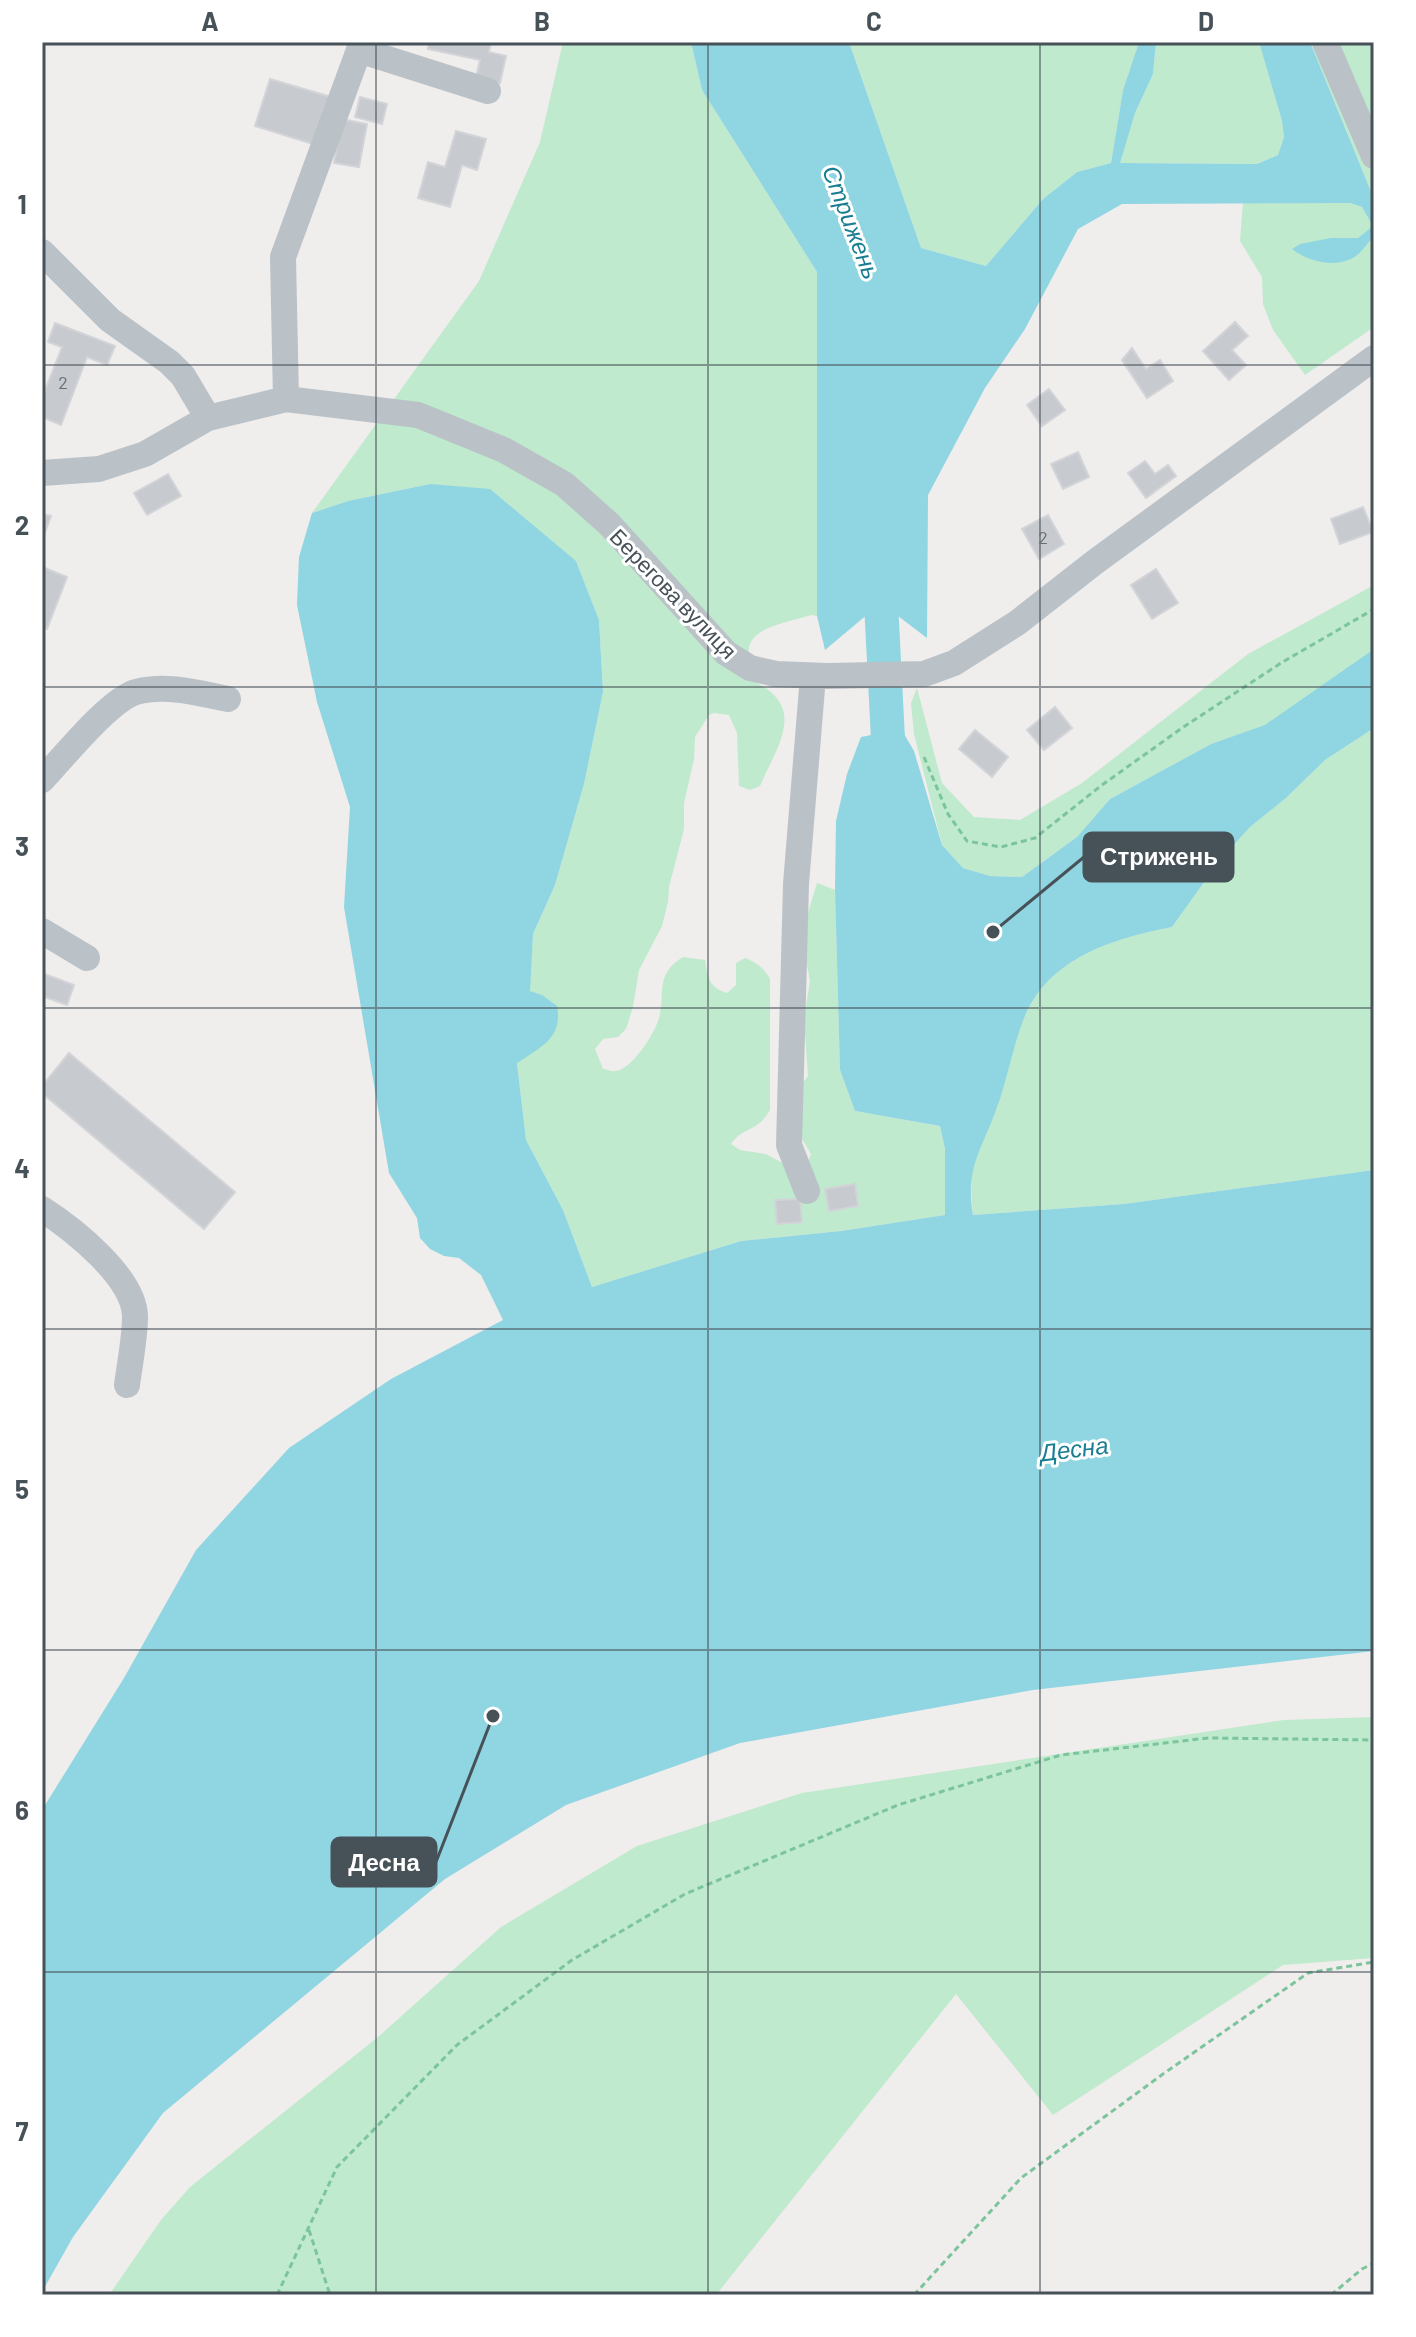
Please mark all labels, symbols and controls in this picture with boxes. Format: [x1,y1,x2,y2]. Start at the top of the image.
text: A [201,5,219,36]
text: B [534,5,550,36]
text: C [866,5,882,36]
text: D [1198,5,1214,36]
water label: Стрижень [817,161,887,283]
text: 1 [17,188,27,219]
house number: 2 [58,371,68,393]
text: 2 [15,509,29,540]
street label: Берегова вулиця [605,523,743,664]
house number: 2 [1038,526,1048,548]
text: 3 [15,830,29,861]
callout: Стрижень [1084,833,1233,881]
text: Стрижень [1100,841,1218,870]
text: 4 [14,1152,30,1183]
water label: Десна [1035,1429,1110,1467]
text: 5 [15,1473,29,1504]
text: 6 [15,1794,29,1825]
callout: Десна [332,1838,436,1886]
text: Десна [348,1847,420,1876]
text: 7 [16,2115,29,2146]

